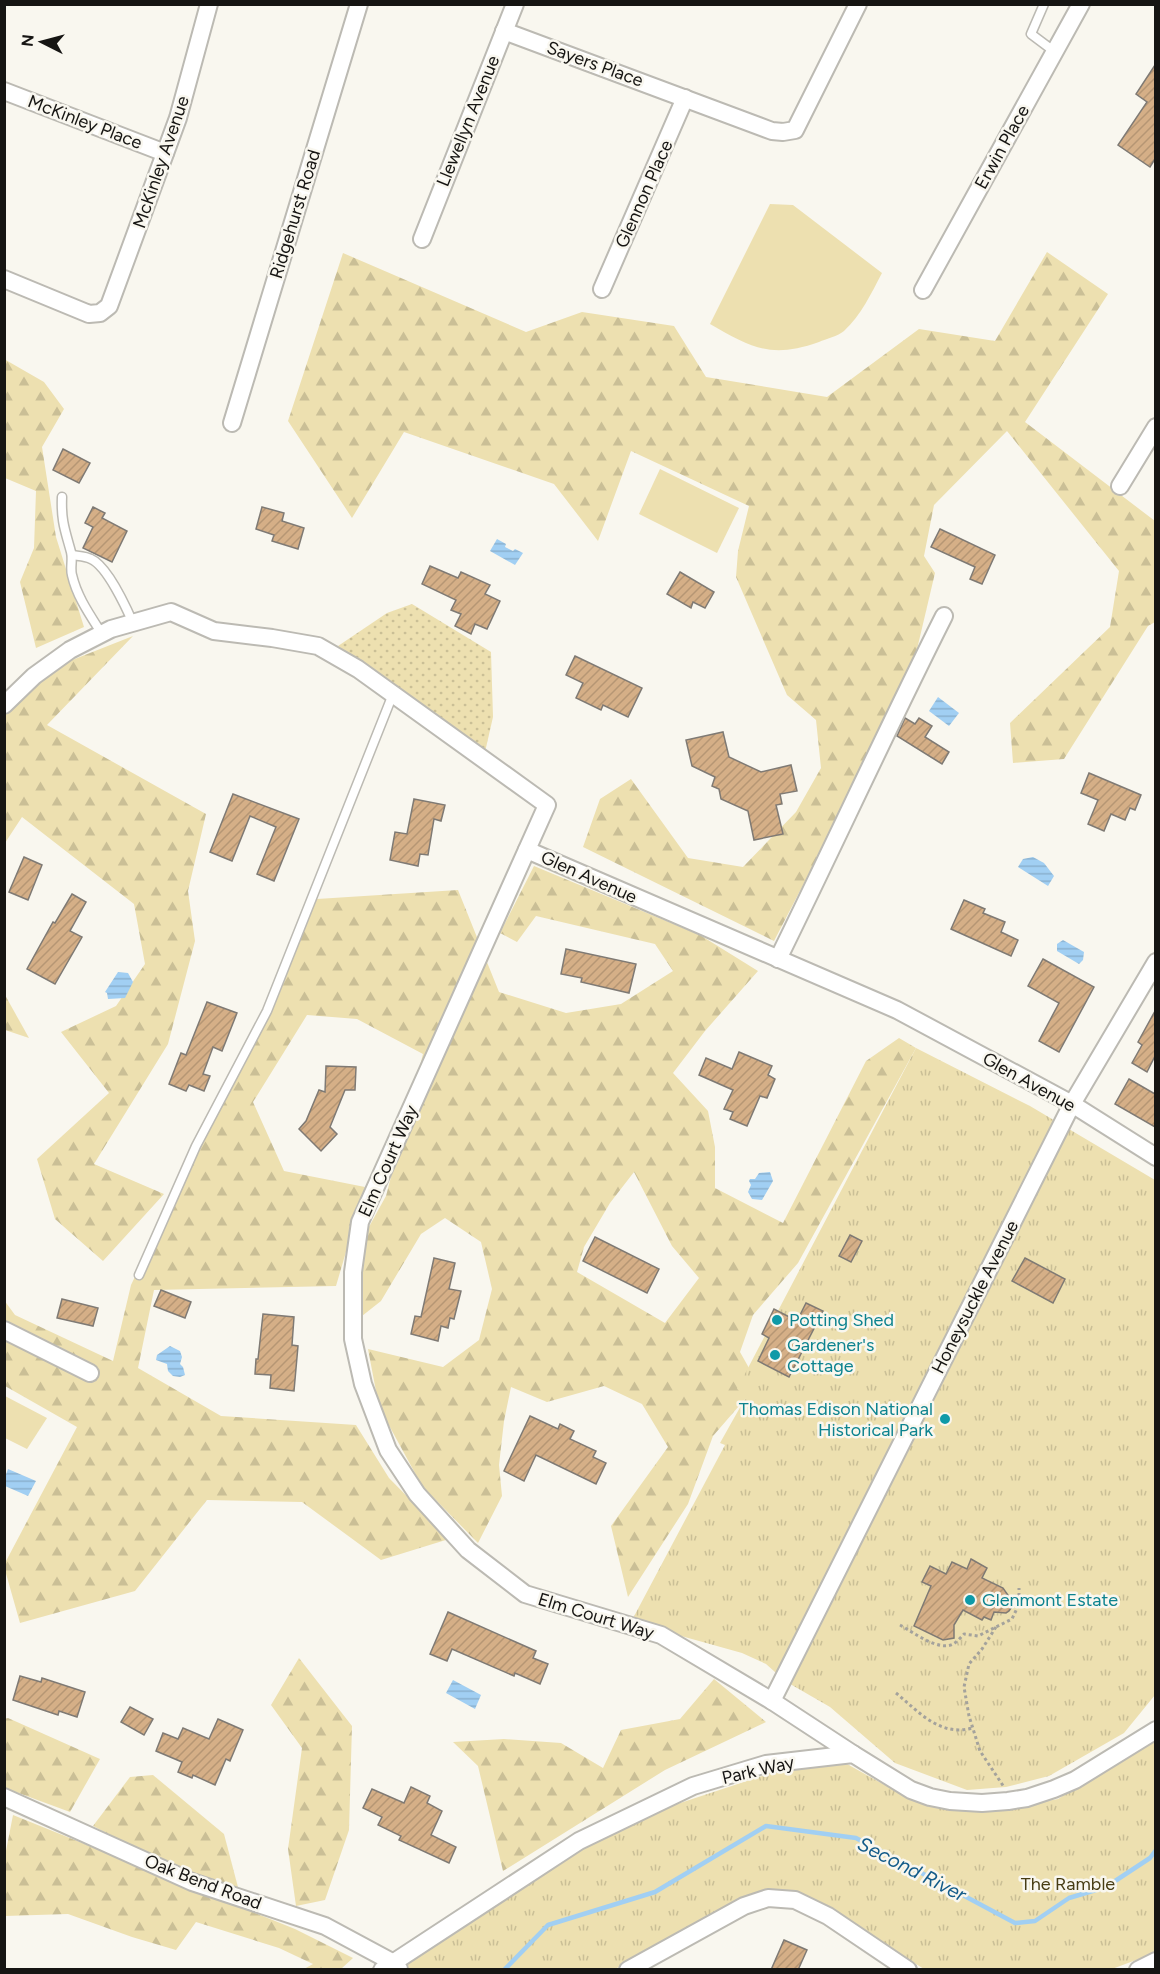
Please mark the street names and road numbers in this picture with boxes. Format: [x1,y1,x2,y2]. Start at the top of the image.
street label: Sayers Place [544,36,646,92]
street label: Llewellyn Avenue [432,52,504,190]
street label: McKinley Place [25,90,145,154]
street label: McKinley Avenue [128,93,194,231]
street label: Erwin Place [970,101,1034,193]
street label: Glennon Place [610,137,678,251]
street label: Ridgehurst Road [265,147,325,281]
street label: Glen Avenue [538,846,641,908]
street label: Glen Avenue [979,1047,1079,1117]
street label: Elm Court Way [353,1101,423,1220]
street label: Honeysuckle Avenue [927,1217,1023,1377]
street label: Elm Court Way [535,1588,657,1644]
street label: Park Way [720,1751,797,1789]
street label: Oak Bend Road [141,1850,265,1914]

